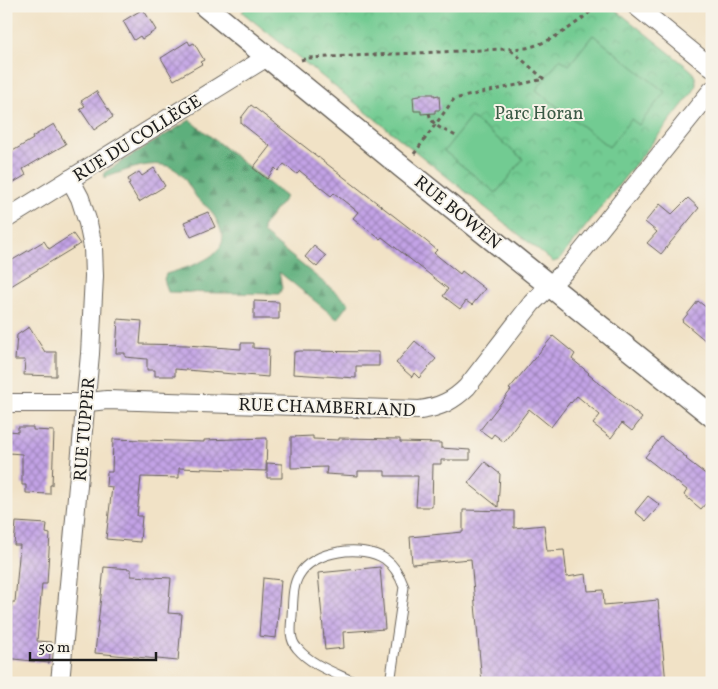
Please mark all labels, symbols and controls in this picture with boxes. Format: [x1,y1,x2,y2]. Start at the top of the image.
street label: RUE DU COLLÈGE [69,90,207,189]
park label: Parc Horan [495,102,584,127]
street label: RUE BOWEN [408,170,506,256]
street label: RUE TUPPER [68,376,103,483]
street label: RUE CHAMBERLAND [238,393,416,424]
scale bar [30,629,156,661]
text: 50 m [38,638,70,659]

